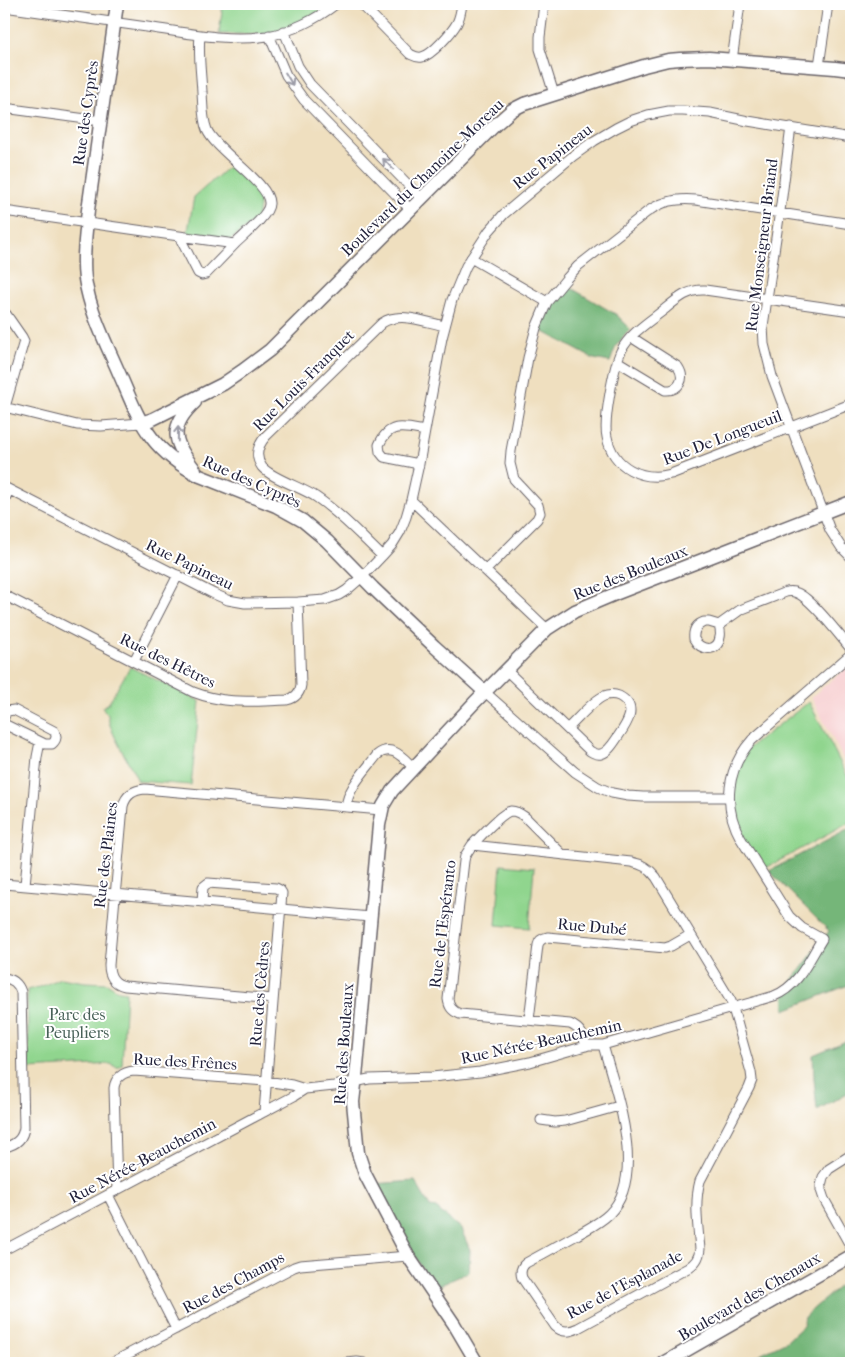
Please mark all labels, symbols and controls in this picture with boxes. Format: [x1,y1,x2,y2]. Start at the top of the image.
street label: Rue des Cyprès [69,59,102,167]
one-way arrow [285,72,295,86]
street label: Boulevard du Chanoine-Moreau [337,95,508,260]
street label: Rue Papineau [509,120,596,193]
street label: Rue Monseigneur Briand [741,157,782,333]
one-way arrow [382,158,394,170]
street label: Rue Louis-Franquet [249,325,358,435]
street label: Rue De Longueuil [660,406,785,469]
one-way arrow [173,426,183,442]
street label: Rue des Cyprès [199,451,304,512]
street label: Rue Papineau [143,535,237,594]
street label: Rue des Bouleaux [570,541,691,604]
street label: Rue des Hêtres [117,629,219,692]
street label: Rue des Plaines [90,801,121,909]
street label: Rue de l'Espéranto [425,859,460,989]
street label: Rue Dubé [557,914,627,939]
street label: Rue des Cèdres [245,941,274,1047]
street label: Rue des Bouleaux [330,982,357,1106]
park label: Parc des Peupliers [45,1005,109,1042]
street label: Rue Nérée-Beauchemin [459,1015,624,1068]
street label: Rue des Frênes [133,1049,237,1074]
street label: Rue Nérée-Beauchemin [65,1113,220,1207]
street label: Rue de l'Esplanade [563,1246,686,1323]
street label: Rue des Champs [179,1248,288,1317]
street label: Boulevard des Chenaux [675,1248,824,1345]

